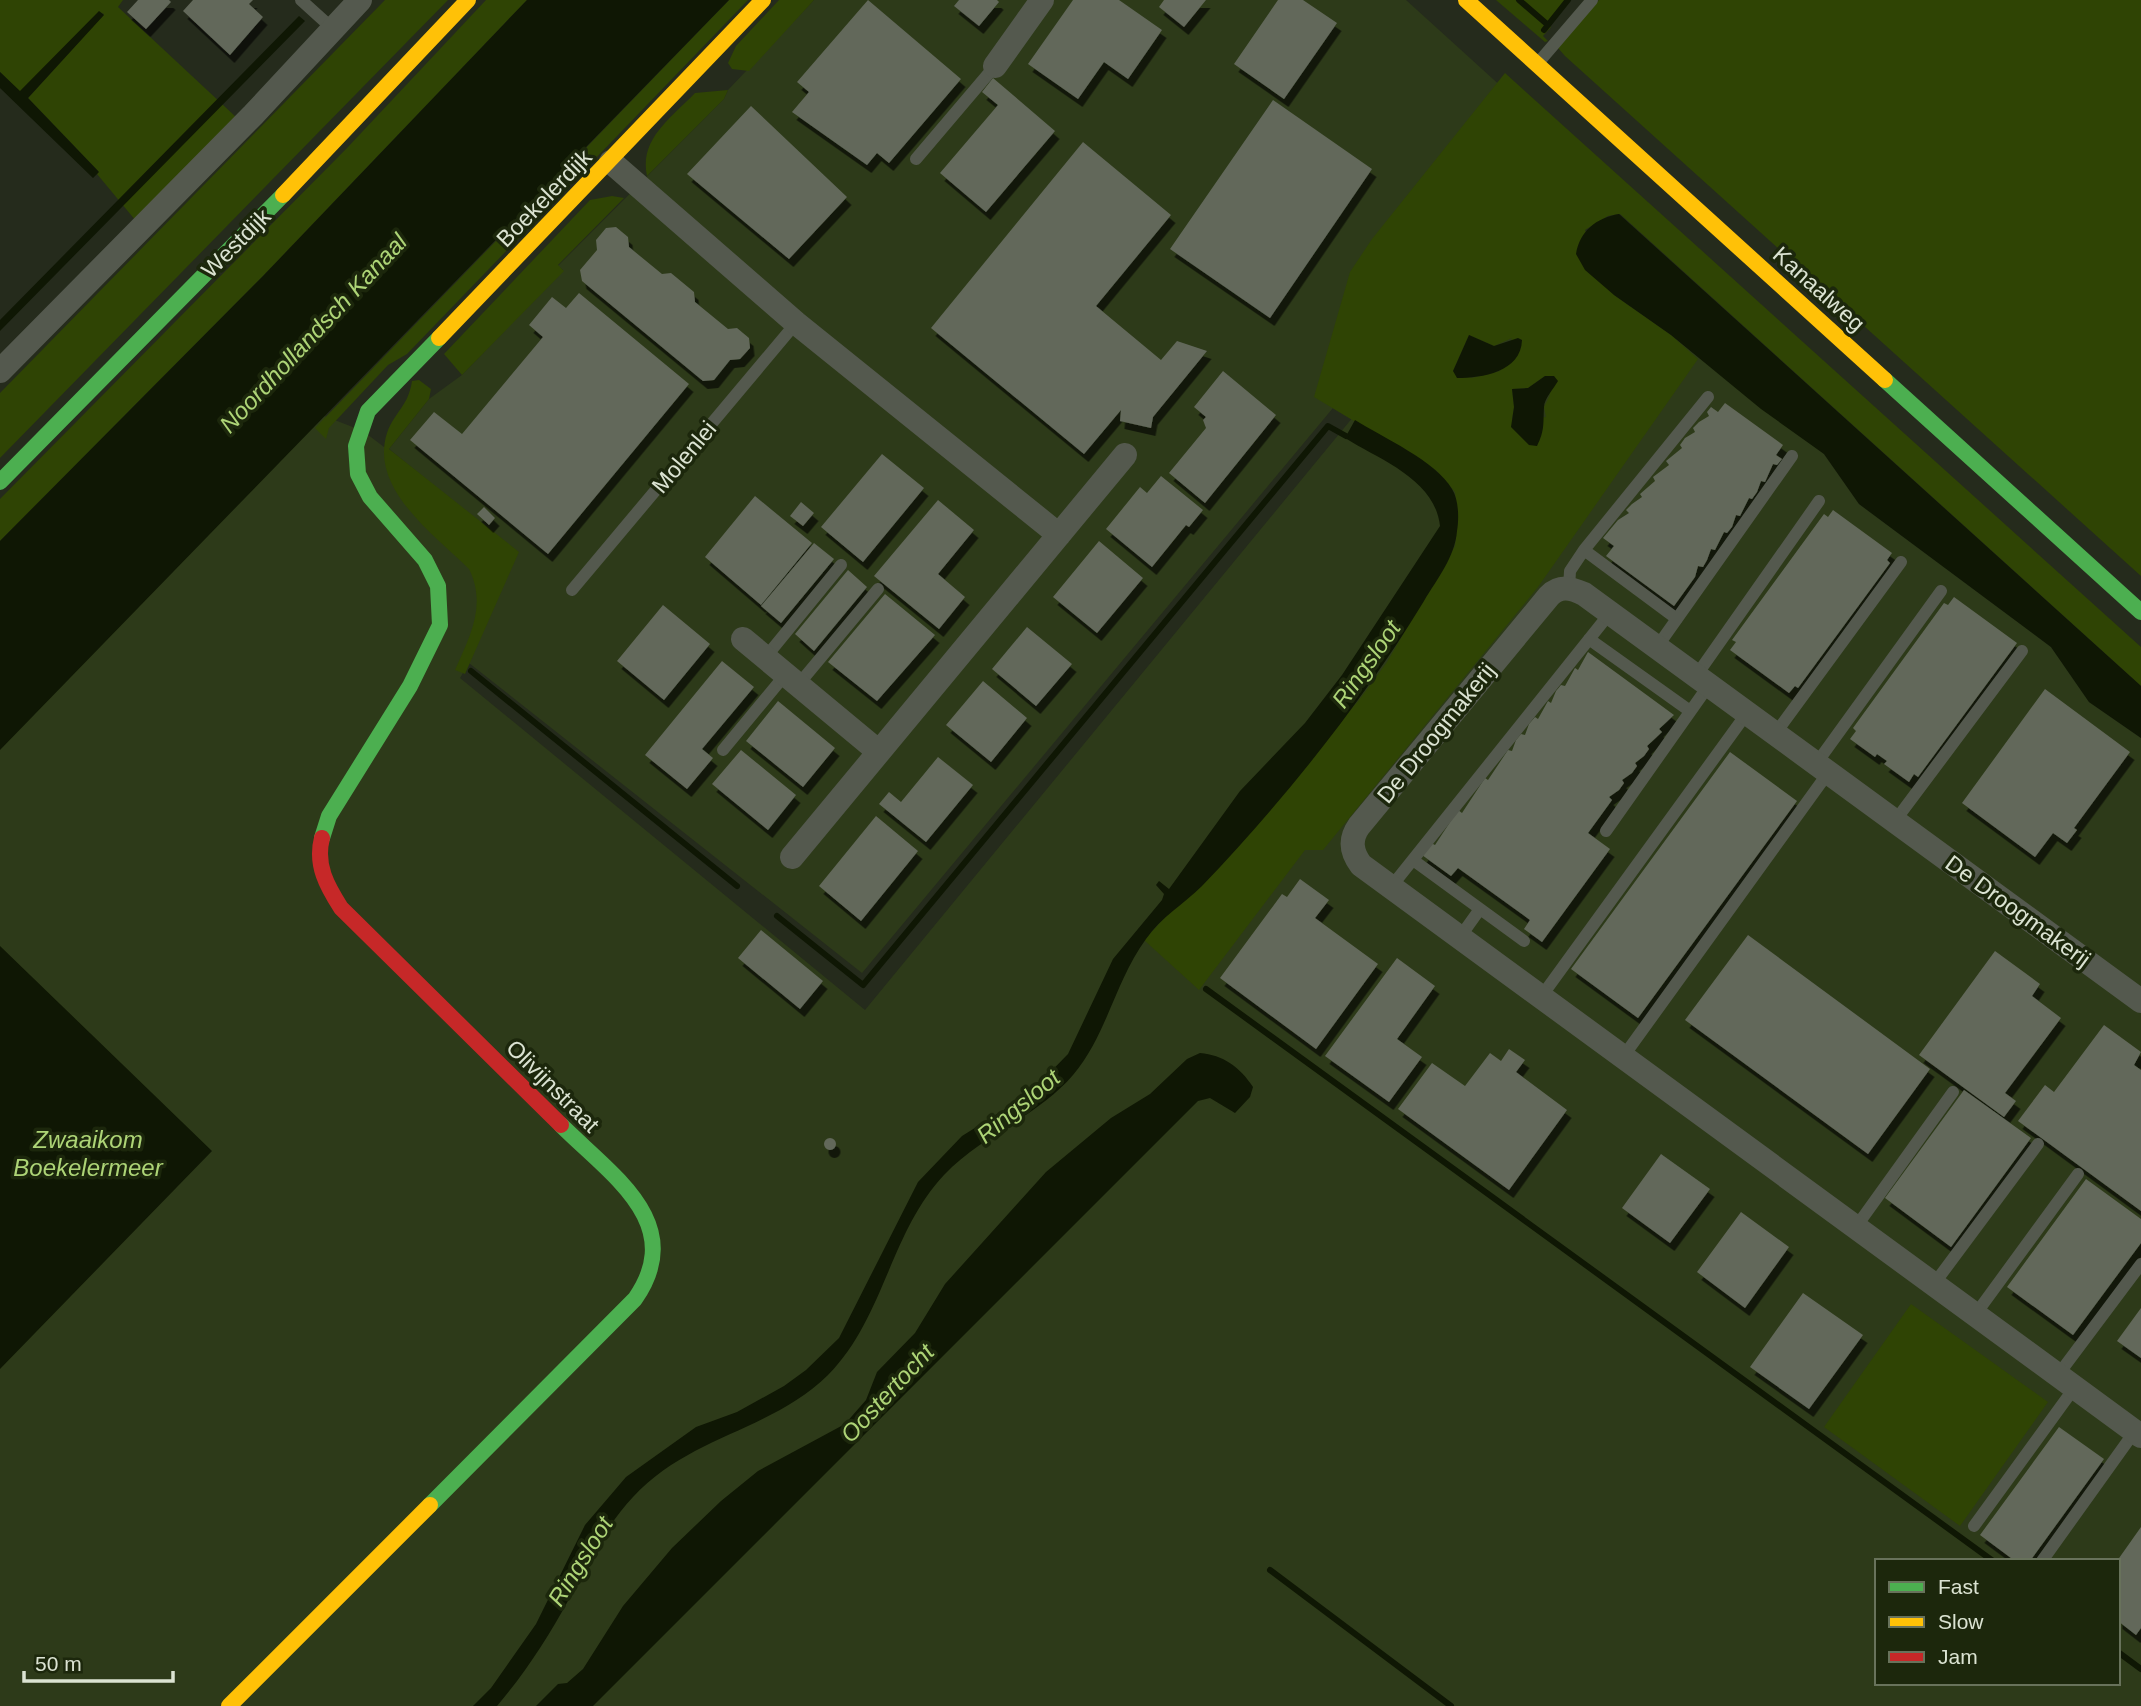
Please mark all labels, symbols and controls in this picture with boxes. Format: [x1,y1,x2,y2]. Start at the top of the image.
street label: Boekelerdijk [491,144,597,252]
street label: Westdijk [196,203,276,283]
water label: Noordhollandsch Kanaal [214,228,413,438]
street label: Kanaalweg [1768,241,1870,337]
street label: Molenlei [647,416,721,498]
water label: Ringsloot [1326,614,1407,713]
street label: De Droogmakerij [1372,658,1500,808]
street label: De Droogmakerij [1941,850,2095,972]
street label: Olivijnstraat [501,1034,605,1138]
water label: Ringsloot [971,1063,1066,1149]
water label: Zwaaikom Boekelermeer [13,1126,164,1181]
water label: Oostertocht [835,1337,940,1448]
water label: Ringsloot [542,1510,619,1611]
legend [1875,1559,2120,1685]
text: Fast [1938,1575,1979,1598]
text: Slow [1938,1610,1984,1633]
scale bar [24,1640,173,1684]
text: Jam [1938,1645,1978,1668]
text: 50 m [35,1652,82,1675]

